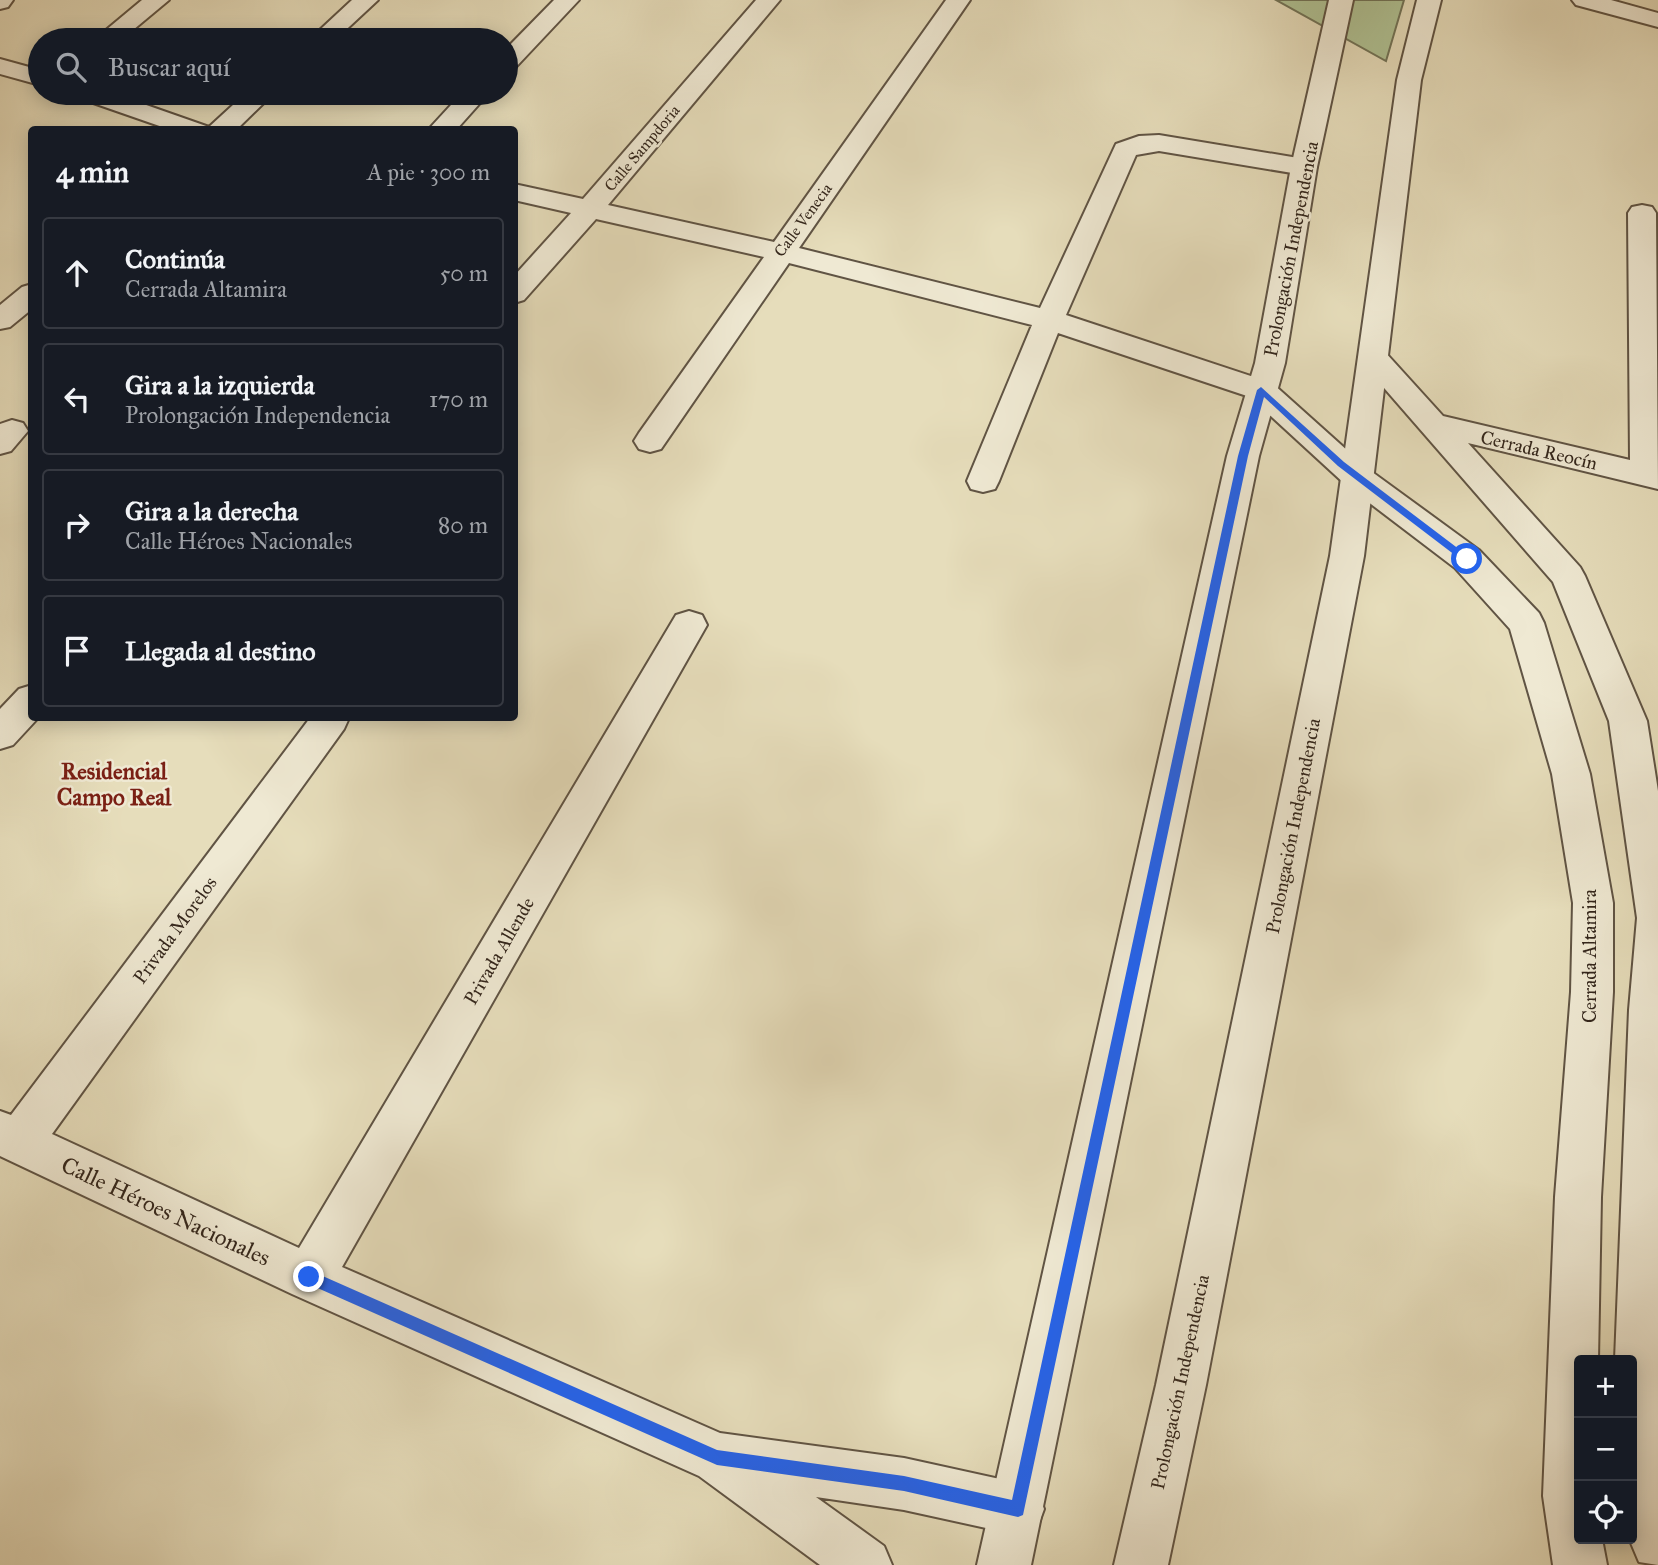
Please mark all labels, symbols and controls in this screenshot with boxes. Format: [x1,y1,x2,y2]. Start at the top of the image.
search box [28,28,518,105]
icon: search [52,48,90,86]
text: Buscar aquí [108,51,230,83]
street label: Calle Sampdoria [600,101,684,195]
street label: Prolongación Independencia [1259,138,1324,359]
text: 4 min [56,154,129,190]
text: A pie · 300 m [367,158,490,186]
street label: Calle Venecia [770,179,836,260]
text: Continúa [125,243,225,275]
icon: ahead [58,254,96,292]
text: 50 m [440,259,488,287]
text: Cerrada Altamira [125,275,287,303]
text: Gira a la izquierda [125,369,315,401]
icon: left [58,380,96,418]
text: 170 m [429,385,488,413]
text: Prolongación Independencia [125,401,390,429]
street label: Cerrada Reocín [1478,425,1600,475]
text: Gira a la derecha [125,495,298,527]
icon: right [58,506,96,544]
text: 80 m [438,511,488,539]
text: Calle Héroes Nacionales [125,527,352,555]
route start [1451,543,1482,574]
icon: arrive [58,632,96,670]
text: Llegada al destino [125,635,316,667]
street label: Prolongación Independencia [1261,715,1326,936]
district label: Residencial Campo Real [57,757,172,812]
street label: Privada Morelos [128,872,222,988]
street label: Cerrada Altamira [1578,888,1601,1023]
street label: Privada Allende [459,893,539,1009]
street label: Calle Héroes Nacionales [57,1150,275,1272]
route end [293,1261,324,1292]
street label: Prolongación Independencia [1146,1271,1215,1492]
map controls [1574,1355,1637,1544]
button: + [1574,1355,1637,1418]
button: − [1574,1418,1637,1481]
button: locate [1574,1481,1637,1544]

